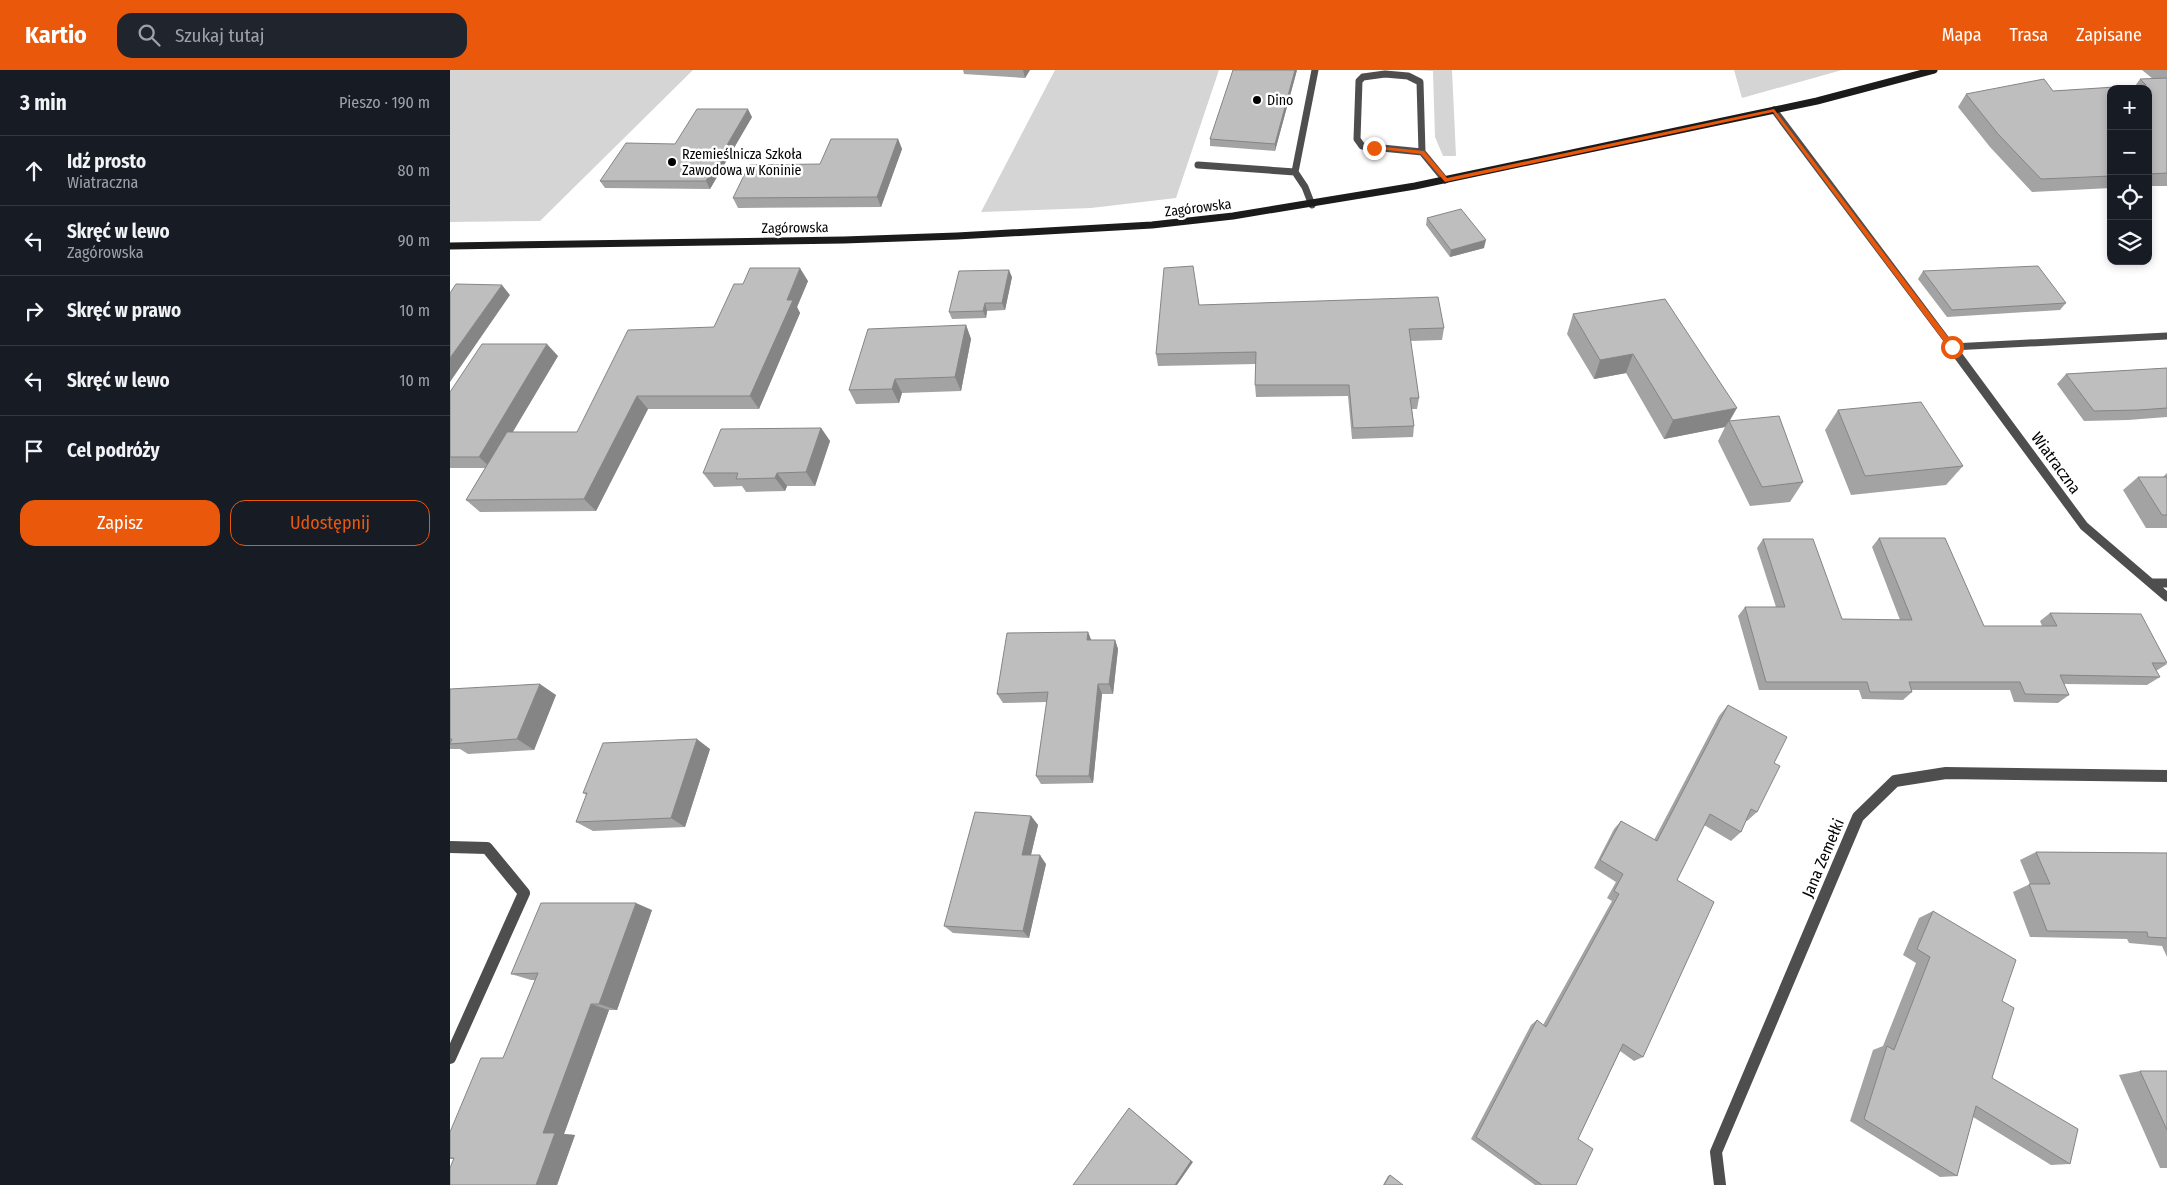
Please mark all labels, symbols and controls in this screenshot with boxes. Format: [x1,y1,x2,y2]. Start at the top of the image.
search box [117,13,467,58]
text: Kartio [25,21,87,49]
icon: search [135,21,163,49]
text: Szukaj tutaj [175,24,265,47]
text: Mapa [1942,24,1981,46]
text: Trasa [2009,24,2048,46]
text: Zapisane [2076,24,2142,46]
map controls [2107,85,2152,265]
button: + [2107,85,2152,130]
text: 3 min [20,90,67,116]
place label: Dino [1267,92,1293,109]
text: Pieszo · 190 m [339,93,430,112]
marker: Dino [1251,94,1263,106]
button: − [2107,130,2152,175]
route end [1363,137,1386,160]
place label: Rzemieślnicza Szkoła Zawodowa w Koninie [682,146,802,179]
text: Idź prosto [67,150,146,173]
marker: Rzemieślnicza Szkoła Zawodowa w Koninie [666,156,678,168]
icon: ahead [20,157,48,185]
text: 80 m [398,161,430,180]
text: Wiatraczna [67,173,138,192]
button: locate [2107,175,2152,220]
street label: Zagórowska [1164,195,1232,221]
street label: Zagórowska [761,219,829,237]
text: Skręć w lewo [67,220,170,243]
button: layers [2107,220,2152,265]
icon: left [20,227,48,255]
text: 90 m [398,231,430,250]
text: Zagórowska [67,243,144,262]
icon: right [20,297,48,325]
text: Skręć w prawo [67,299,181,322]
text: 10 m [399,301,430,320]
route start [1941,336,1964,359]
icon: left [20,367,48,395]
text: Skręć w lewo [67,369,170,392]
text: 10 m [399,371,430,390]
street label: Wiatraczna [2027,429,2085,498]
icon: arrive [20,437,48,465]
text: Cel podróży [67,439,160,462]
button: Zapisz [20,500,220,546]
button: Udostępnij [230,500,430,546]
street label: Jana Zemełki [1798,816,1848,900]

